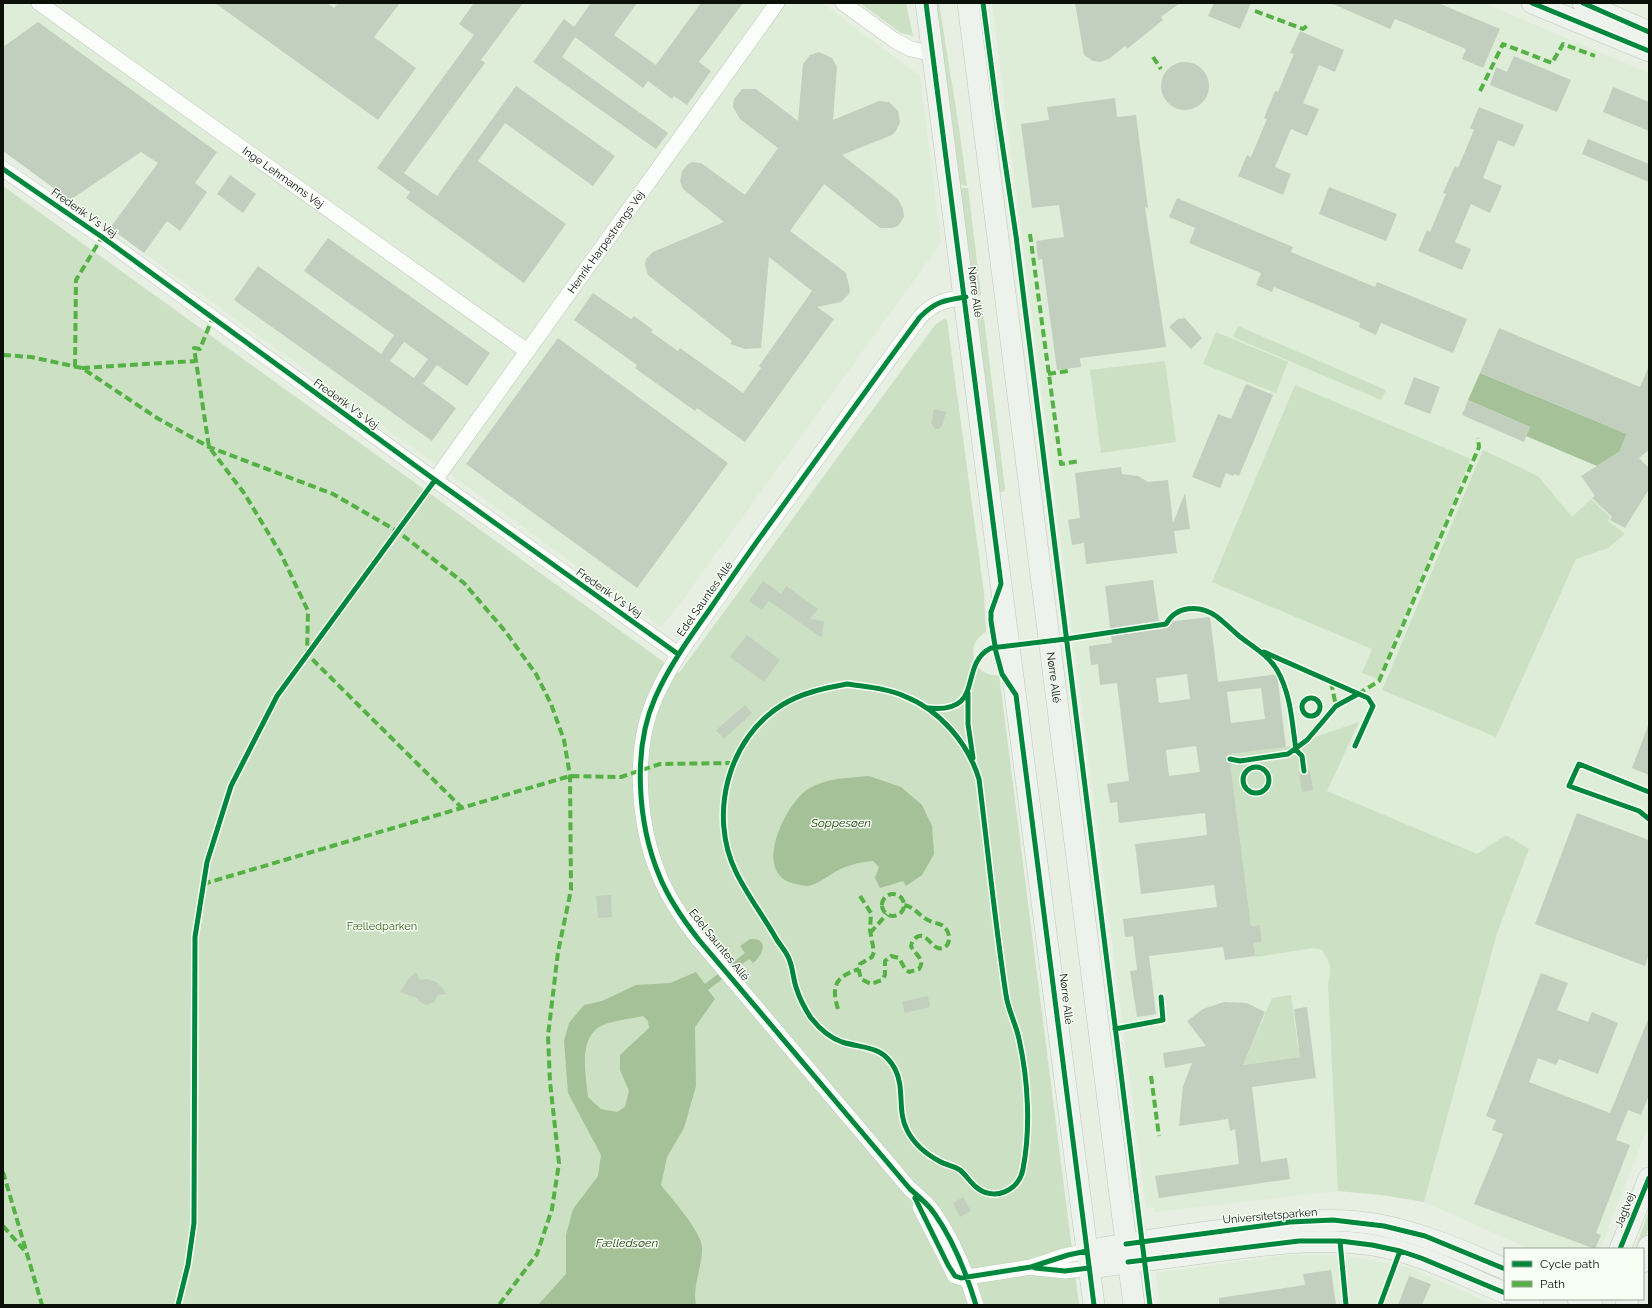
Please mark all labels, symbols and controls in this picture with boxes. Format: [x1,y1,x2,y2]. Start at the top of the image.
street label: Inge Lehmanns Vej [240,144,326,211]
street label: Frederik V's Vej [49,186,119,240]
street label: Henrik Harpestrengs Vej [565,188,647,296]
street label: Nørre Allé [965,266,985,319]
street label: Frederik V's Vej [311,376,381,432]
street label: Edel Sauntes Allé [674,559,736,639]
street label: Frederik V's Vej [574,566,644,620]
street label: Nørre Allé [1044,651,1064,704]
water label: Soppesøen [810,816,871,830]
street label: Edel Sauntes Allé [686,906,752,984]
park label: Fælledparken [347,920,417,933]
street label: Nørre Allé [1056,973,1076,1026]
street label: Jagtvej [1612,1191,1638,1229]
street label: Universitetsparken [1222,1205,1318,1227]
water label: Fælledsøen [596,1236,659,1250]
legend [1504,1248,1644,1300]
text: Cycle path [1540,1257,1599,1271]
text: Path [1540,1277,1565,1291]

